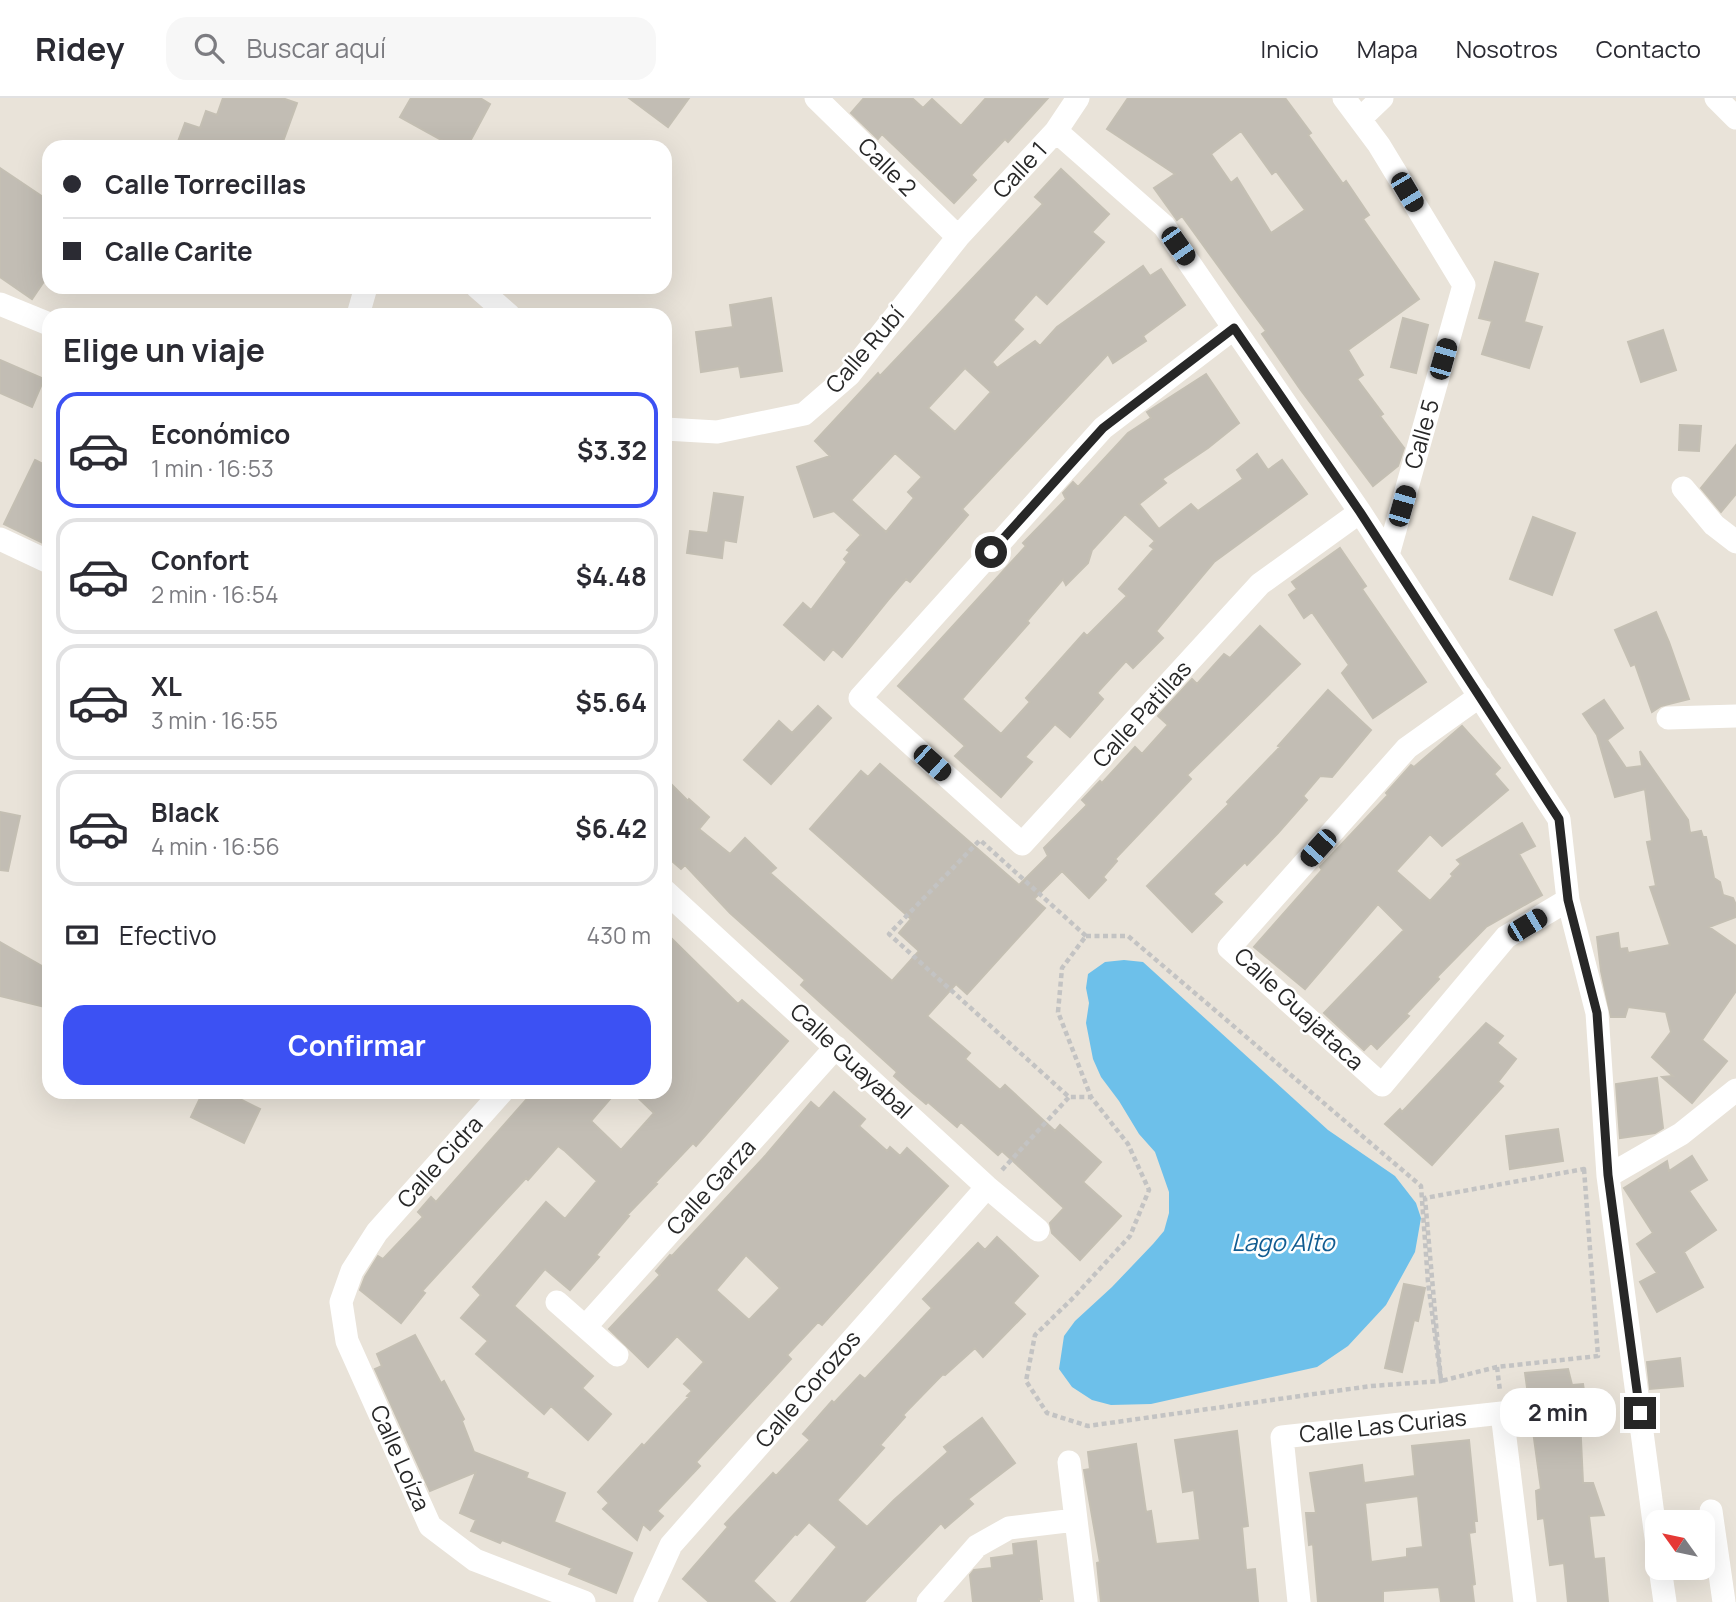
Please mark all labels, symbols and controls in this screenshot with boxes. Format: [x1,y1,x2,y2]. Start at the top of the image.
search box [166,17,656,80]
text: Ridey [35,26,124,71]
icon: search [190,29,228,67]
text: Buscar aquí [246,30,386,66]
text: Inicio [1261,32,1319,65]
text: Mapa [1357,32,1418,65]
text: Nosotros [1456,32,1558,65]
text: Contacto [1596,32,1701,65]
street label: Calle 2 [851,130,924,203]
street label: Calle 1 [985,134,1054,205]
text: Calle Torrecillas [105,166,306,202]
car [1388,169,1427,215]
car [1158,223,1199,269]
text: Calle Carite [105,233,253,269]
street label: Calle Rubí [818,299,911,400]
text: Elige un viaje [63,328,265,372]
car [1428,336,1459,382]
street label: Calle 5 [1396,395,1446,472]
text: Económico [151,416,290,452]
icon: car [67,419,130,482]
text: $3.32 [577,432,647,468]
text: 1 min · 16:53 [151,452,274,484]
car [1387,483,1418,529]
route start [975,536,1007,568]
text: Confort [151,542,250,578]
icon: car [67,545,130,608]
text: $4.48 [576,558,647,594]
text: 2 min · 16:54 [151,578,279,610]
street label: Calle Patillas [1084,653,1198,774]
text: XL [151,668,182,704]
icon: car [67,671,130,734]
text: $5.64 [576,684,647,720]
text: 3 min · 16:55 [151,704,278,736]
car [910,741,955,785]
text: Black [151,794,219,830]
icon: car [67,797,130,860]
text: $6.42 [575,810,647,846]
car [1297,825,1340,871]
text: 4 min · 16:56 [151,830,280,862]
car [1504,905,1551,945]
icon: cash [63,916,101,954]
text: Efectivo [119,917,217,953]
text: 430 m [587,919,651,951]
street label: Calle Guajataca [1228,940,1372,1077]
street label: Calle Guayabal [784,995,920,1125]
button: Confirmar [63,1005,651,1085]
street label: Calle Cidra [389,1108,489,1214]
street label: Calle Garza [658,1131,762,1241]
water label: Lago Alto [1232,1225,1336,1258]
street label: Calle Corozos [747,1323,867,1454]
callout: 2 min [1500,1388,1616,1438]
text: 2 min [1528,1396,1588,1428]
route end [1624,1397,1656,1429]
street label: Calle Loíza [363,1399,439,1516]
street label: Calle Las Curias [1298,1400,1468,1450]
north arrow [1645,1510,1715,1580]
map controls [1645,1510,1715,1580]

